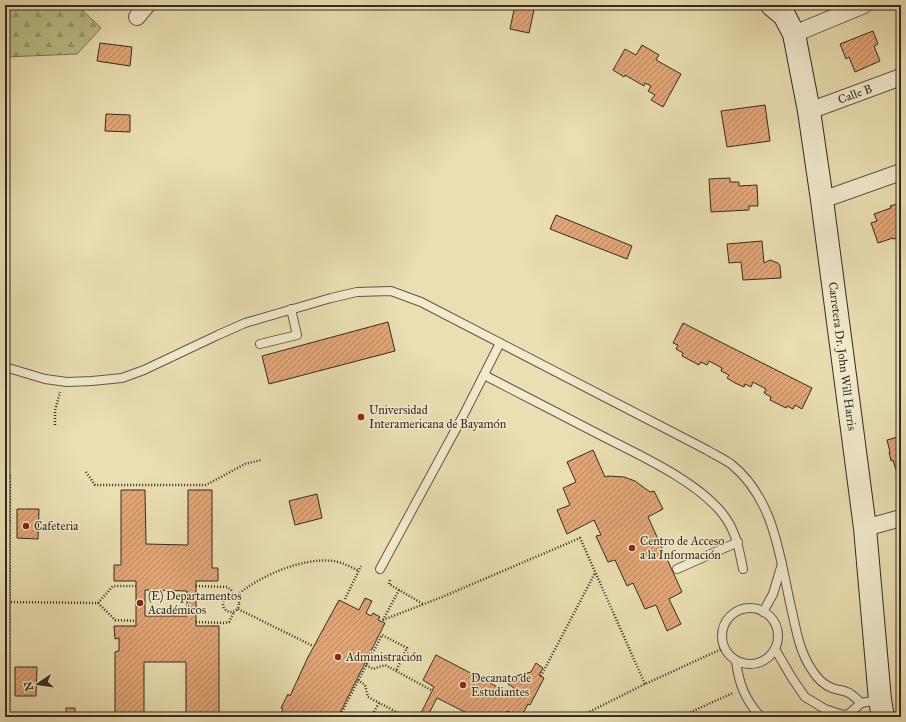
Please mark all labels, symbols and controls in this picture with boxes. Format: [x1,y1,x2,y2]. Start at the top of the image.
street label: Calle B [836,81,874,107]
street label: Carretera Dr. John Will Harris [826,281,859,431]
place label: Universidad Interamericana de Bayamón [369,403,507,431]
marker: Universidad Interamericana de Bayamón [356,412,366,422]
place label: Cafeteria [34,519,79,533]
marker: Cafeteria [21,521,31,531]
place label: Centro de Acceso a la Información [640,534,724,562]
marker: Centro de Acceso a la Información [627,543,637,553]
place label: (E) Departamentos Académicos [147,589,242,617]
marker: (E) Departamentos Académicos [135,598,145,608]
place label: Administración [345,650,423,664]
marker: Administración [333,652,343,662]
north arrow [18,664,58,704]
place label: Decanato de Estudiantes [471,671,531,699]
text: N [21,679,36,692]
marker: Decanato de Estudiantes [458,680,468,690]

